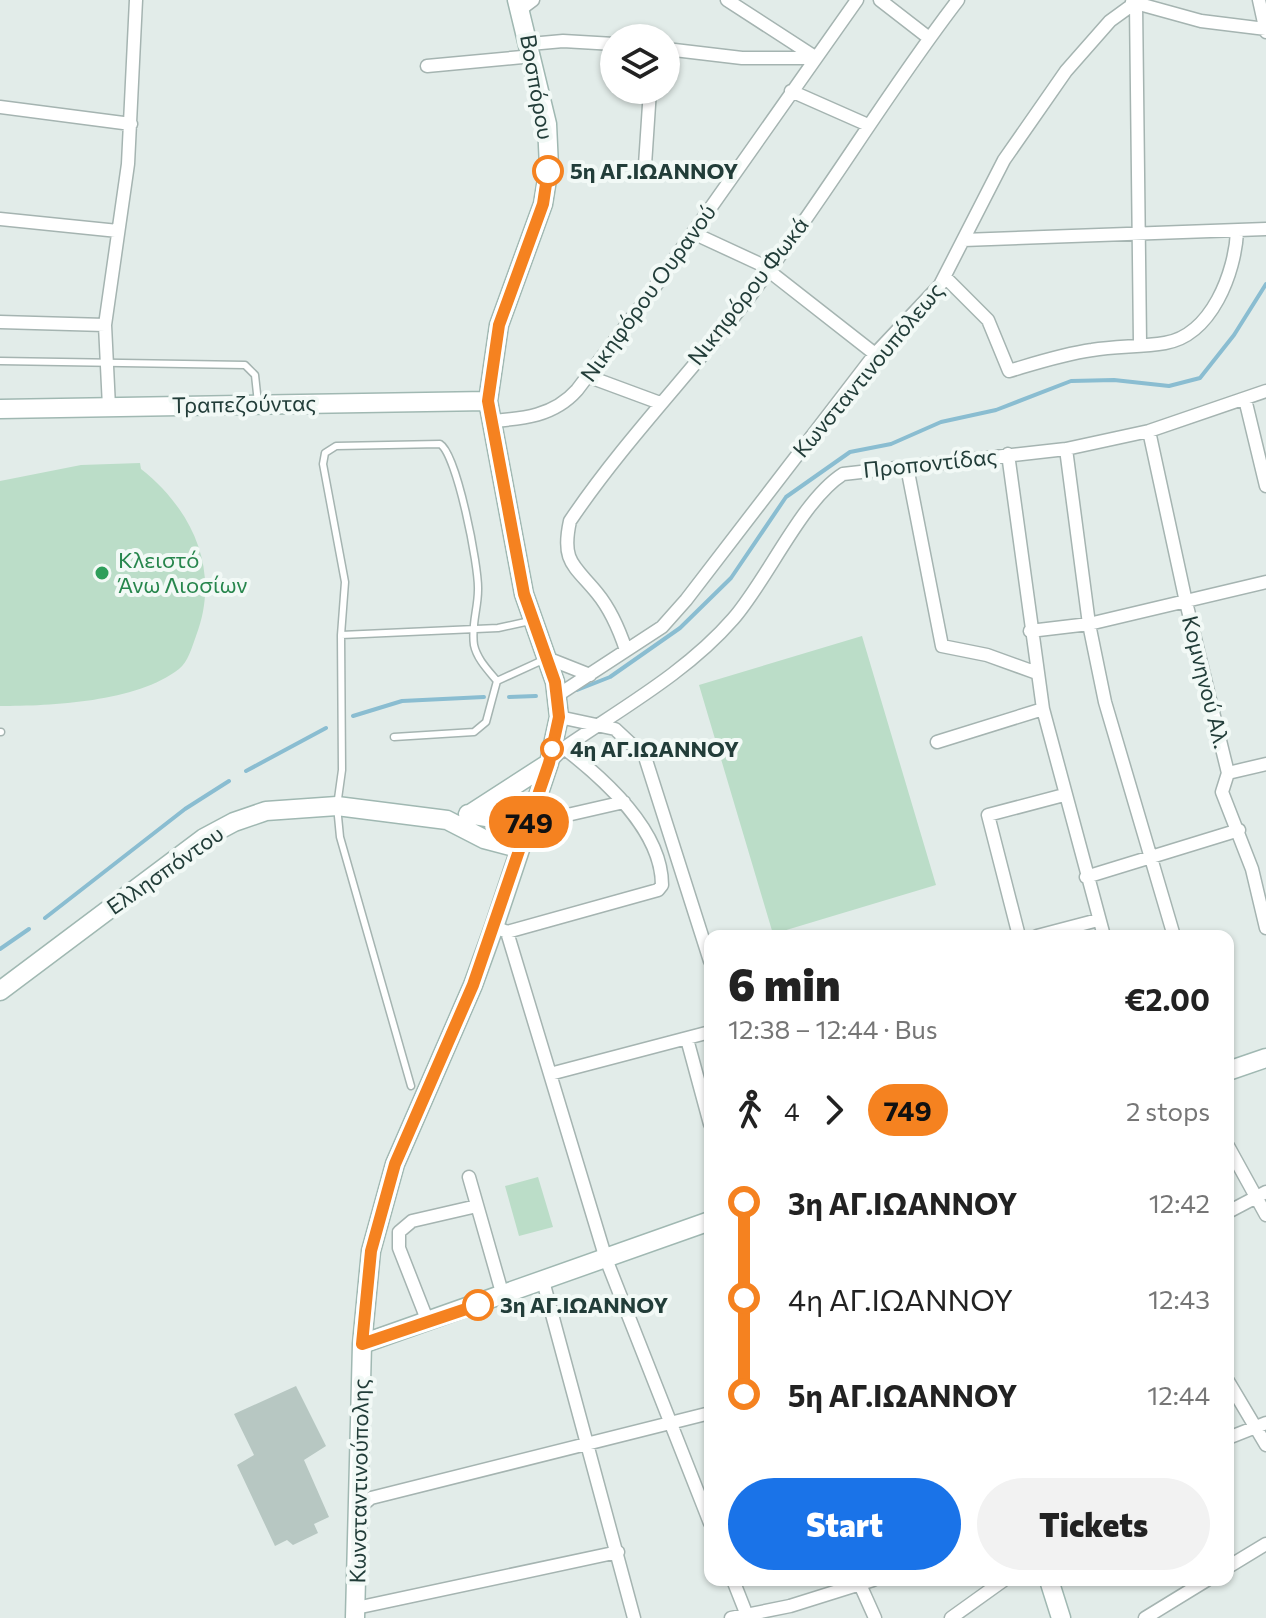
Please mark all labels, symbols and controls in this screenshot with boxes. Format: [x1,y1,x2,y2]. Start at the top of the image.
map controls [600,24,680,104]
button: layers [600,24,680,104]
street label: Βοσπόρου [515,32,560,142]
marker: 5η ΑΓ.ΙΩΑΝΝΟΥ [533,156,563,186]
place label: 5η ΑΓ.ΙΩΑΝΝΟΥ [570,157,738,184]
street label: Νικηφόρου Ουρανού [574,199,721,387]
street label: Νικηφόρου Φωκά [681,211,814,370]
street label: Κωνσταντινουπόλεως [787,277,949,463]
street label: Τραπεζούντας [172,389,316,418]
street label: Προποντίδας [862,442,998,483]
place label: Κλειστό Άνω Λιοσίων [117,546,247,598]
marker: Κλειστό Άνω Λιοσίων [93,564,111,582]
street label: Κομνηνού Αλ. [1177,613,1236,751]
place label: 4η ΑΓ.ΙΩΑΝΝΟΥ [570,735,739,762]
marker: 4η ΑΓ.ΙΩΑΝΝΟΥ [541,738,563,760]
line badge: 749 [483,796,575,848]
text: 749 [505,805,553,839]
street label: Ελλησπόντου [101,819,228,920]
text: 6 min [728,956,841,1010]
text: €2.00 [1124,980,1210,1017]
text: 12:38 – 12:44 · Bus [728,1013,938,1044]
icon: walk [728,1088,772,1132]
icon: forward [812,1088,856,1132]
text: 749 [884,1093,932,1127]
text: 4 [784,1095,800,1126]
text: 2 stops [1126,1095,1210,1126]
text: 3η ΑΓ.ΙΩΑΝΝΟΥ [788,1184,1017,1221]
text: 12:42 [1149,1187,1210,1218]
text: 4η ΑΓ.ΙΩΑΝΝΟΥ [788,1280,1013,1317]
text: 12:43 [1148,1283,1210,1314]
marker: 3η ΑΓ.ΙΩΑΝΝΟΥ [463,1290,493,1320]
place label: 3η ΑΓ.ΙΩΑΝΝΟΥ [500,1291,668,1318]
text: 5η ΑΓ.ΙΩΑΝΝΟΥ [788,1376,1017,1413]
street label: Κωνσταντινούπολης [343,1378,374,1584]
text: 12:44 [1147,1379,1210,1410]
button: Start [728,1478,961,1570]
button: Tickets [977,1478,1210,1570]

